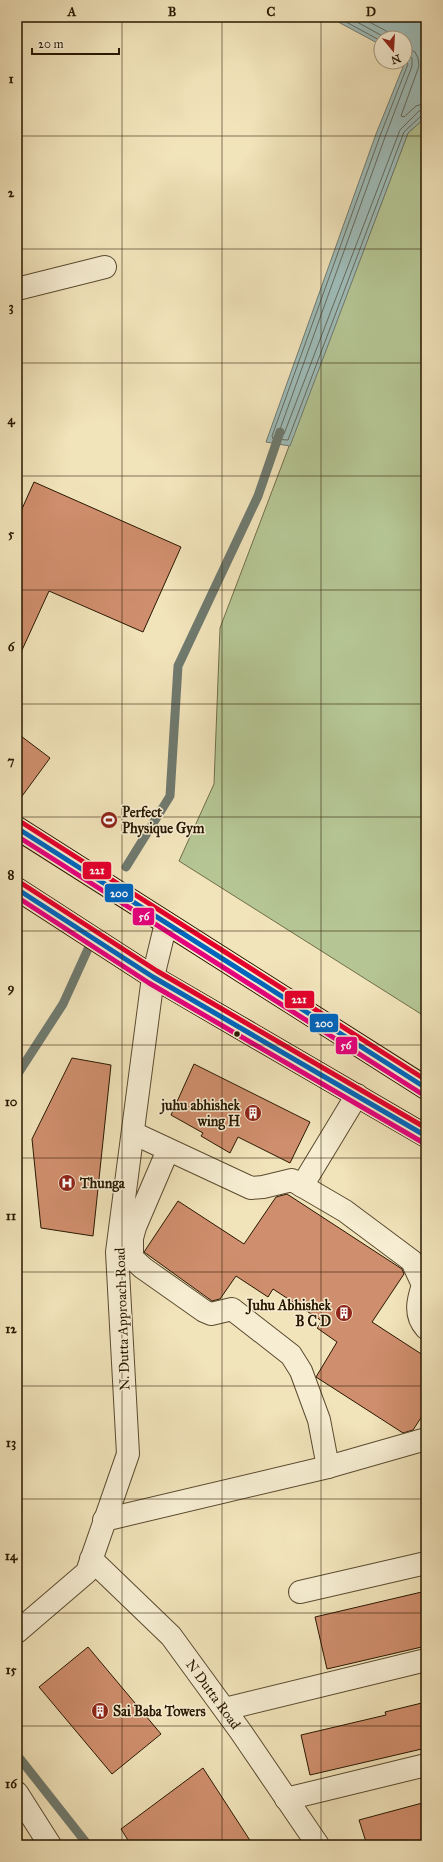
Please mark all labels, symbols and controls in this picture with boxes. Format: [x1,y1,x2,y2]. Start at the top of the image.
text: A [67,4,77,20]
text: B [168,4,177,20]
text: C [267,4,276,20]
text: D [366,4,376,20]
scale bar [32,30,119,56]
north arrow [373,30,413,70]
text: 20 m [38,37,64,51]
text: N [389,51,402,67]
text: 1 [8,71,14,87]
text: 2 [8,185,15,201]
text: 3 [8,299,14,315]
text: 4 [7,412,15,428]
text: 5 [8,526,15,542]
text: 6 [8,639,16,655]
text: 7 [8,753,15,769]
place label: Perfect Physique Gym [122,804,205,838]
sports icon: Perfect Physique Gym [99,810,119,830]
line badge: 221 [82,861,112,880]
text: 221 [89,864,105,877]
text: 8 [8,867,15,883]
line badge: 200 [104,883,134,903]
text: 200 [110,887,129,900]
line badge: 56 [132,907,155,926]
text: 56 [139,910,151,923]
text: 9 [8,980,15,996]
line badge: 221 [284,990,315,1009]
text: 221 [291,993,307,1006]
line badge: 200 [309,1013,339,1033]
text: 200 [315,1017,334,1030]
unlabelled marker [232,1029,242,1039]
line badge: 56 [335,1036,358,1055]
text: 56 [341,1039,353,1052]
text: 10 [5,1094,18,1110]
place label: juhu abhishek wing H [159,1097,240,1131]
building icon: juhu abhishek wing H [243,1103,263,1123]
hospital icon: Thunga [57,1173,77,1193]
place label: Thunga [79,1175,126,1193]
text: 11 [6,1208,16,1224]
street label: N. Dutta Approach Road [112,1247,133,1391]
place label: Juhu Abhishek B C D [245,1297,331,1330]
building icon: Juhu Abhishek B C D [334,1303,354,1323]
text: 12 [5,1321,17,1337]
text: 13 [6,1435,16,1451]
text: 14 [5,1548,18,1564]
street label: N Dutta Road [182,1656,244,1733]
text: 15 [5,1662,17,1678]
building icon: Sai Baba Towers [90,1701,110,1721]
place label: Sai Baba Towers [113,1703,205,1720]
text: 16 [5,1776,18,1792]

